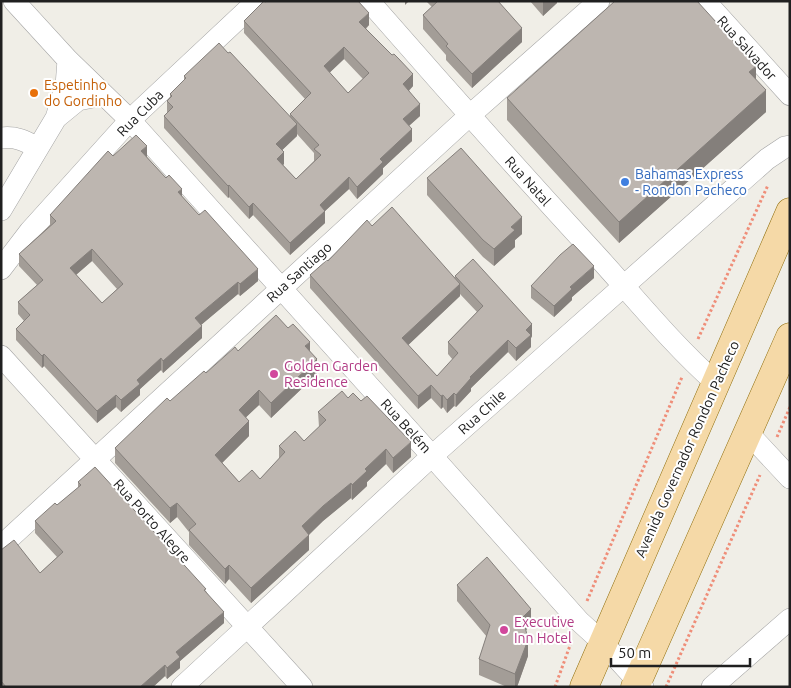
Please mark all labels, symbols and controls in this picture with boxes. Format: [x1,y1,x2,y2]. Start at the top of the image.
street label: Rua Salvador [714,13,781,84]
place label: Espetinho do Gordinho [44,77,122,109]
street label: Rua Cuba [113,86,167,140]
marker: Espetinho do Gordinho [28,87,40,99]
street label: Rua Natal [502,153,554,209]
place label: Bahamas Express - Rondon Pacheco [635,166,747,198]
marker: Bahamas Express - Rondon Pacheco [619,176,631,188]
street label: Rua Santiago [263,239,335,305]
street label: Avenida Governador Rondon Pacheco [632,338,742,560]
place label: Golden Garden Residence [284,358,378,390]
marker: Golden Garden Residence [268,368,280,380]
street label: Rua Chile [455,386,509,438]
street label: Rua Belém [378,396,434,456]
street label: Rua Porto Alegre [110,476,194,566]
place label: Executive Inn Hotel [514,614,575,646]
marker: Executive Inn Hotel [498,624,510,636]
scale bar [611,636,750,668]
text: 50 m [618,644,651,661]

